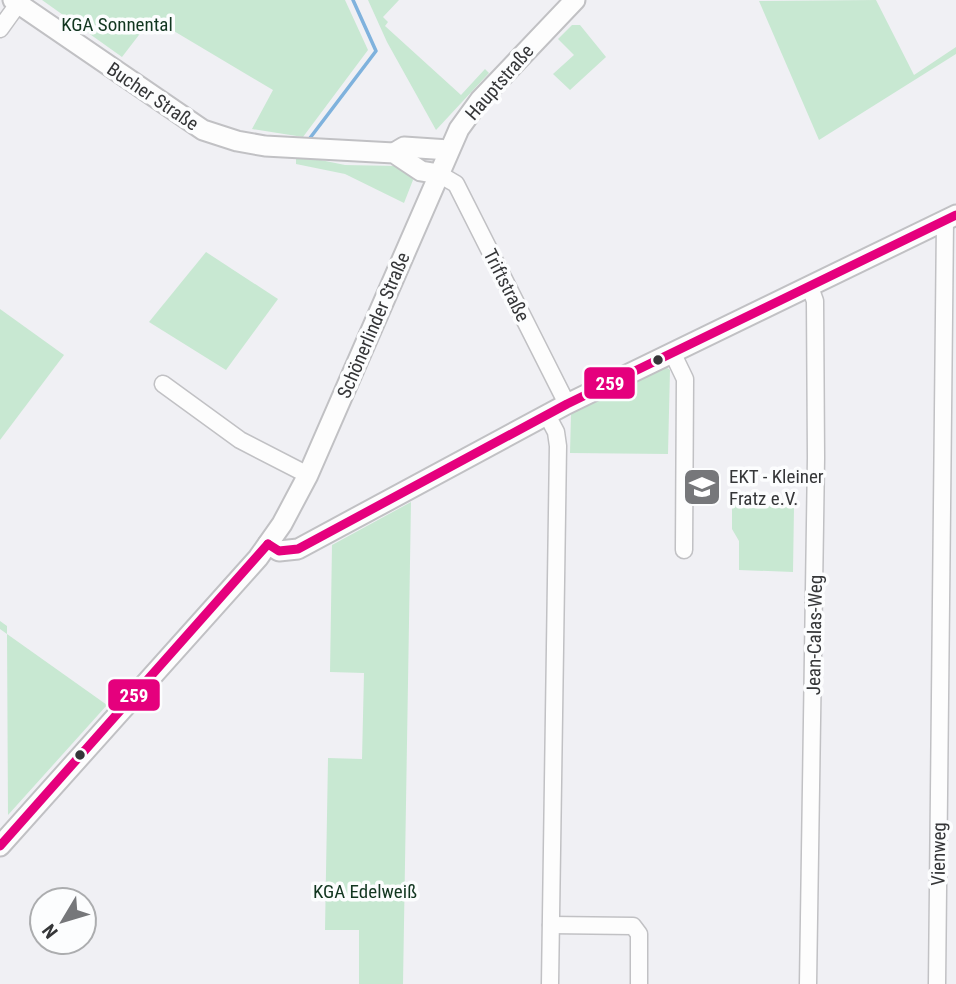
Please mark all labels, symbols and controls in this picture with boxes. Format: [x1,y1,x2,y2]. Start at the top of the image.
park label: KGA Sonnental [61,13,173,36]
street label: Hauptstraße [460,40,539,125]
street label: Bucher Straße [103,57,203,135]
street label: Triftstraße [478,245,535,326]
street label: Schönerlinder Straße [332,249,415,402]
unlabelled marker [651,353,665,367]
line badge: 259 [583,366,636,400]
text: 259 [596,372,624,395]
place label: EKT - Kleiner Fratz e.V. [729,465,824,510]
school or university icon: EKT - Kleiner Fratz e.V. [681,466,723,508]
street label: Jean-Calas-Weg [802,575,827,695]
line badge: 259 [107,678,161,712]
text: 259 [120,684,148,707]
unlabelled marker [73,748,87,762]
street label: Vienweg [926,822,951,886]
park label: KGA Edelweiß [313,880,417,903]
north arrow [28,886,98,956]
text: N [37,919,63,943]

